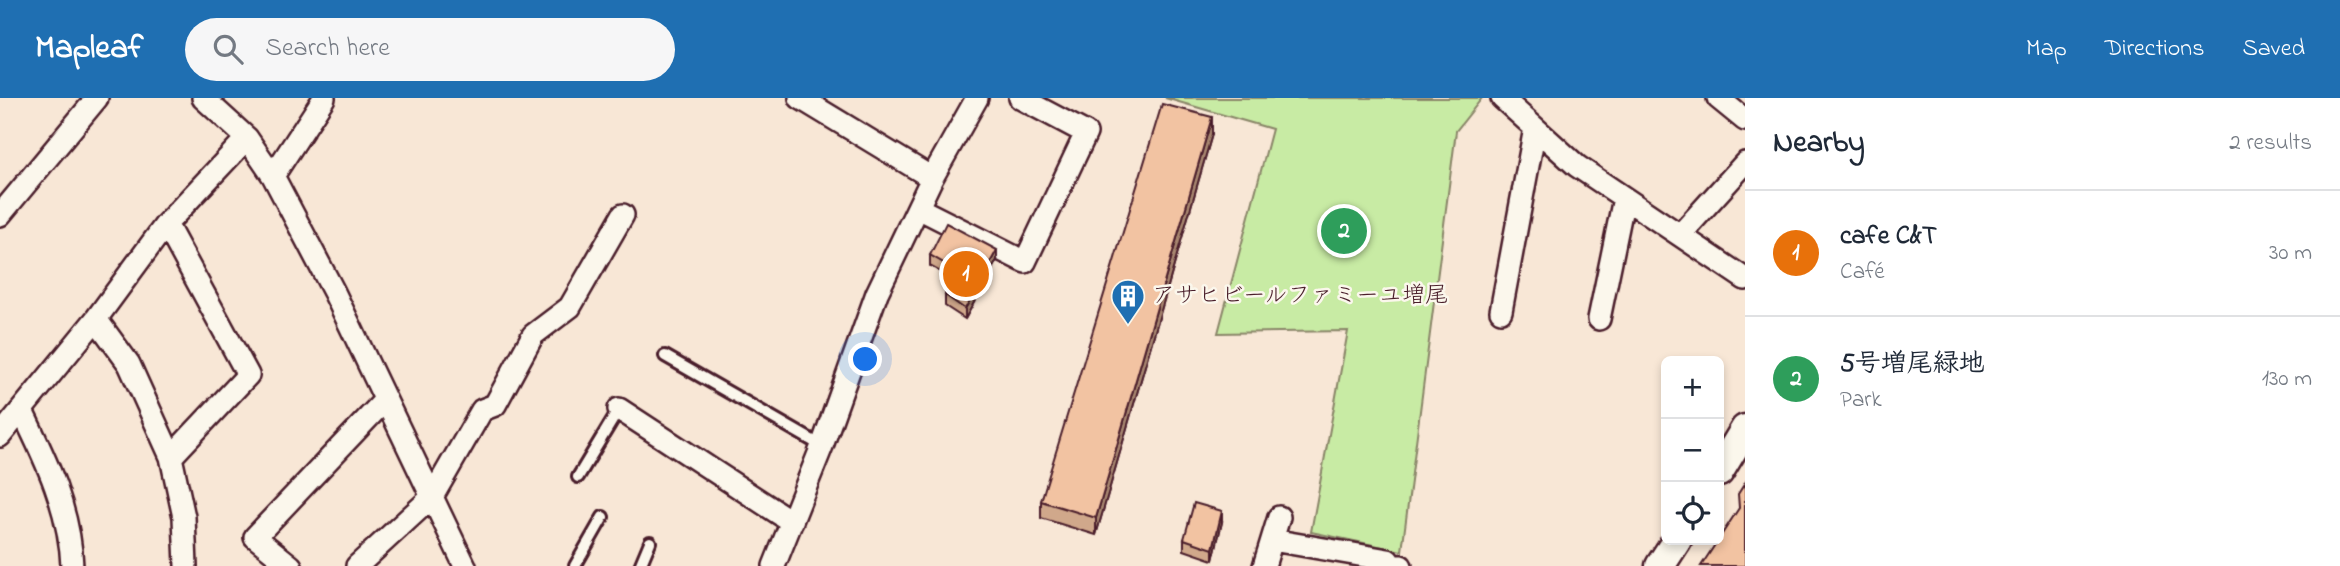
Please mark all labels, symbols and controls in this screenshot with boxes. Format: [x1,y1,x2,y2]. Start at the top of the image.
search box [185,18,675,81]
text: Mapleaf [35,25,143,73]
icon: search [209,30,247,68]
text: Search here [265,30,390,68]
text: Map [2026,32,2067,67]
text: Directions [2105,32,2204,67]
text: Saved [2242,32,2305,67]
text: Nearby [1773,122,1865,166]
text: 2 results [2229,127,2312,160]
pin: 2 [1321,205,1367,257]
text: cafe C&T [1840,218,1937,256]
text: 1 [1792,237,1800,270]
text: 30 m [2269,237,2312,270]
pin: 1 [943,248,989,300]
text: Café [1840,256,1885,289]
building icon: アサヒビールファミーユ増尾 [1109,277,1147,326]
place label: アサヒビールファミーユ増尾 [1152,280,1448,313]
your location [848,342,882,376]
text: 5号増尾緑地 [1840,346,1985,384]
map controls [1661,356,1724,545]
button: + [1661,356,1724,419]
text: 2 [1790,363,1802,396]
text: 130 m [2262,363,2312,396]
text: Park [1840,384,1882,417]
button: − [1661,419,1724,482]
button: locate [1661,482,1724,545]

